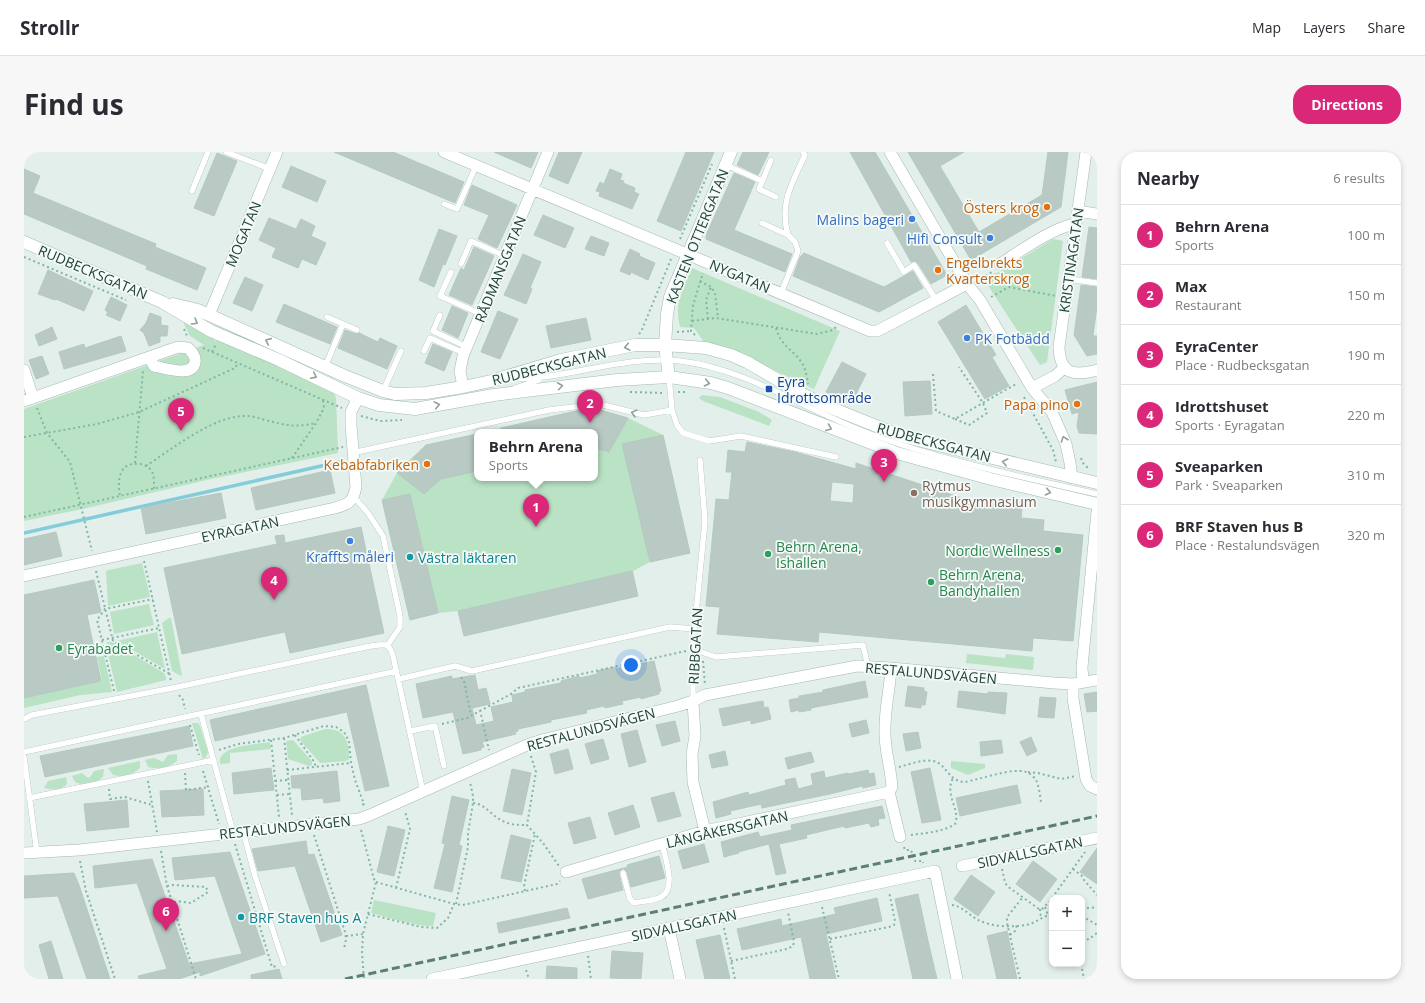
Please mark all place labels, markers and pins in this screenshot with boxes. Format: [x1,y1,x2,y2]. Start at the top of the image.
place label: Östers krog [963,198,1039,217]
marker: Östers krog [1042,202,1052,212]
place label: Malins bageri [817,210,904,229]
marker: Malins bageri [907,214,917,224]
place label: Hifi Consult [907,229,982,248]
marker: Hifi Consult [985,233,995,243]
place label: Engelbrekts Kvarterskrog [946,253,1030,288]
marker: Engelbrekts Kvarterskrog [933,265,943,275]
place label: PK Fotbädd [975,329,1050,348]
marker: PK Fotbädd [962,333,972,343]
place label: Eyra Idrottsområde [777,372,872,407]
marker: Eyra Idrottsområde [764,384,774,394]
pin: 2 [577,390,603,423]
place label: Papa pino [1004,395,1069,414]
pin: 5 [168,398,194,431]
marker: Papa pino [1072,399,1082,409]
pin: 3 [871,449,897,482]
place label: Kebabfabriken [324,455,419,474]
marker: Kebabfabriken [422,459,432,469]
place label: Rytmus musikgymnasium [922,476,1037,511]
marker: Rytmus musikgymnasium [909,488,919,498]
pin: 1 [523,494,549,527]
marker: Kraffts måleri [345,536,355,546]
place label: Behrn Arena, Ishallen [776,537,862,572]
place label: Nordic Wellness [945,541,1050,560]
marker: Nordic Wellness [1053,545,1063,555]
place label: Kraffts måleri [306,547,394,566]
place label: Västra läktaren [418,548,517,567]
marker: Behrn Arena, Ishallen [763,549,773,559]
marker: Västra läktaren [405,552,415,562]
place label: Behrn Arena, Bandyhallen [939,565,1025,600]
pin: 4 [261,567,287,600]
marker: Behrn Arena, Bandyhallen [926,577,936,587]
place label: Eyrabadet [67,639,133,658]
marker: Eyrabadet [54,643,64,653]
pin: 6 [153,898,179,931]
place label: BRF Staven hus A [249,908,362,927]
marker: BRF Staven hus A [236,912,246,922]

